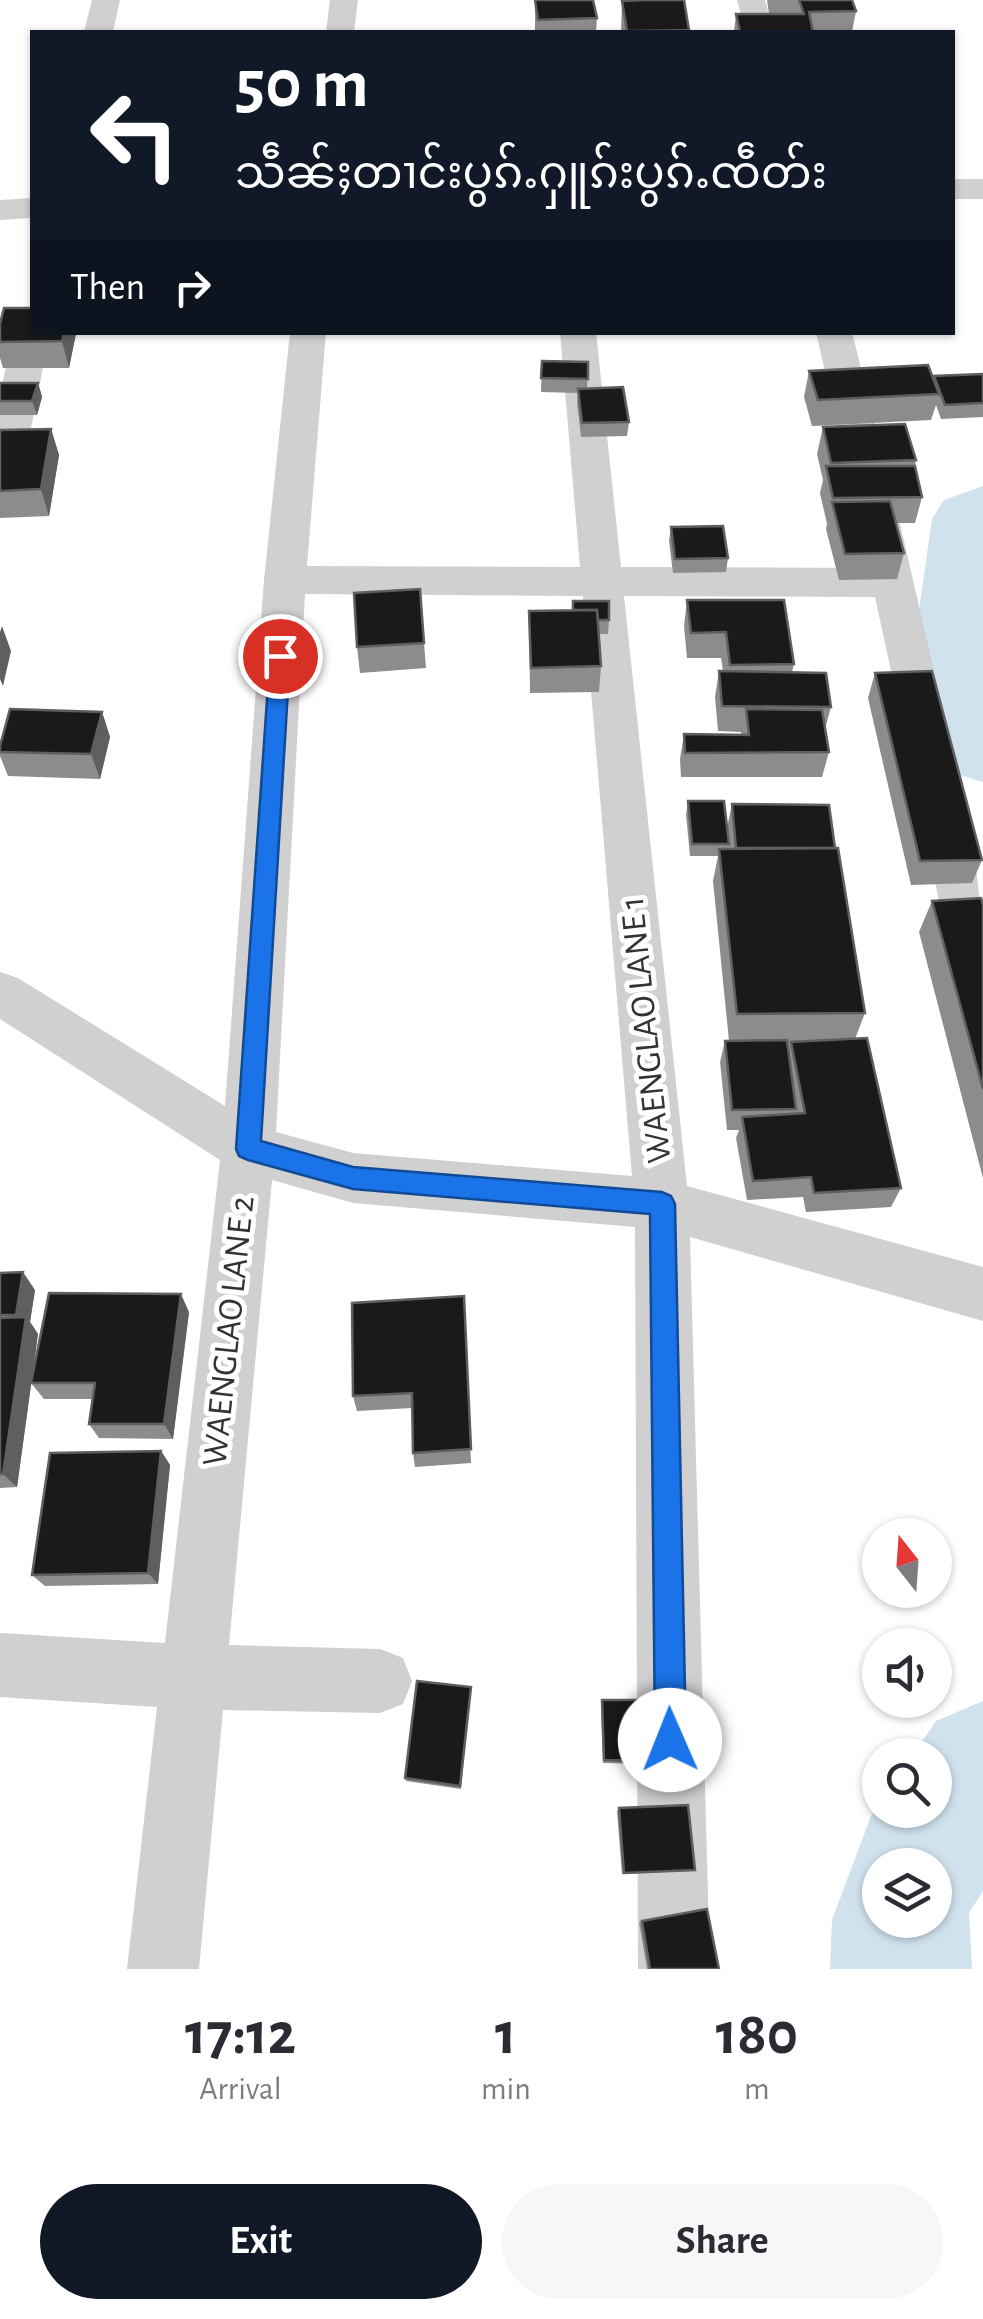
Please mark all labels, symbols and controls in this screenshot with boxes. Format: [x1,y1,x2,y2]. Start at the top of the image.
text: 50 m [235,50,369,120]
icon: left [70,70,200,200]
text: သဵၼ်ႈတၢင်းပွၵ်ႉႁူၵ်းပွၵ်ႉၸဵတ်း [235,152,827,197]
icon: right [165,260,220,315]
text: Then [70,269,145,307]
pin [238,614,323,699]
icon: arrive [253,629,308,684]
street label: WAENGLAO LANE 1 [615,895,677,1165]
street label: WAENGLAO LANE 2 [197,1194,261,1468]
north arrow [862,1518,952,1608]
map controls [862,1518,952,1938]
button: sound [862,1628,952,1718]
position arrow [618,1688,722,1792]
button: search [862,1738,952,1828]
button: layers [862,1848,952,1938]
text: 17:12 [185,2005,296,2065]
text: 1 [495,2005,517,2065]
text: 180 [716,2005,798,2065]
text: Arrival [199,2073,282,2105]
text: min [481,2073,531,2105]
text: m [744,2073,770,2105]
button: Exit [40,2184,482,2299]
button: Share [502,2184,943,2299]

